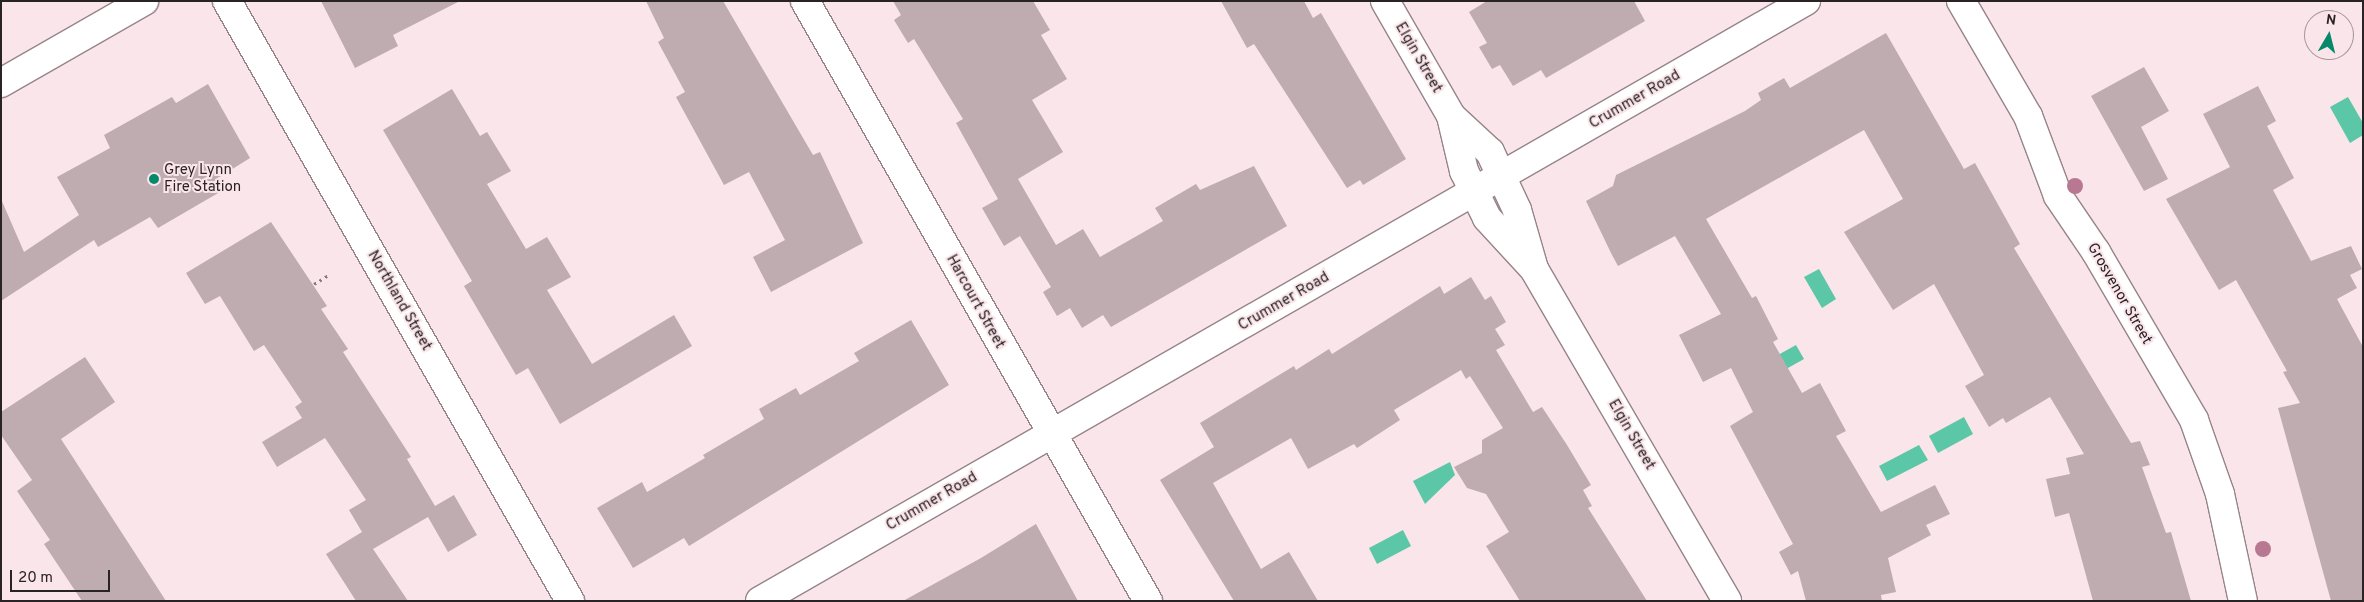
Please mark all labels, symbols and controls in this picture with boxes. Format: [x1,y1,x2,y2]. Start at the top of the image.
north arrow [2304,10,2354,60]
text: N [2325,12,2337,30]
street label: Elgin Street [1391,20,1445,96]
street label: Crummer Road [1586,67,1684,133]
place label: Grey Lynn Fire Station [164,161,241,196]
marker: Grey Lynn Fire Station [148,173,160,185]
street label: Grosvenor Street [2083,240,2155,348]
street label: Northland Street [363,248,435,354]
street label: Harcourt Street [942,252,1008,352]
street label: Crummer Road [1235,269,1333,335]
street label: Elgin Street [1604,397,1658,473]
street label: Crummer Road [883,469,981,535]
scale bar [12,560,112,592]
text: 20 m [18,569,53,588]

